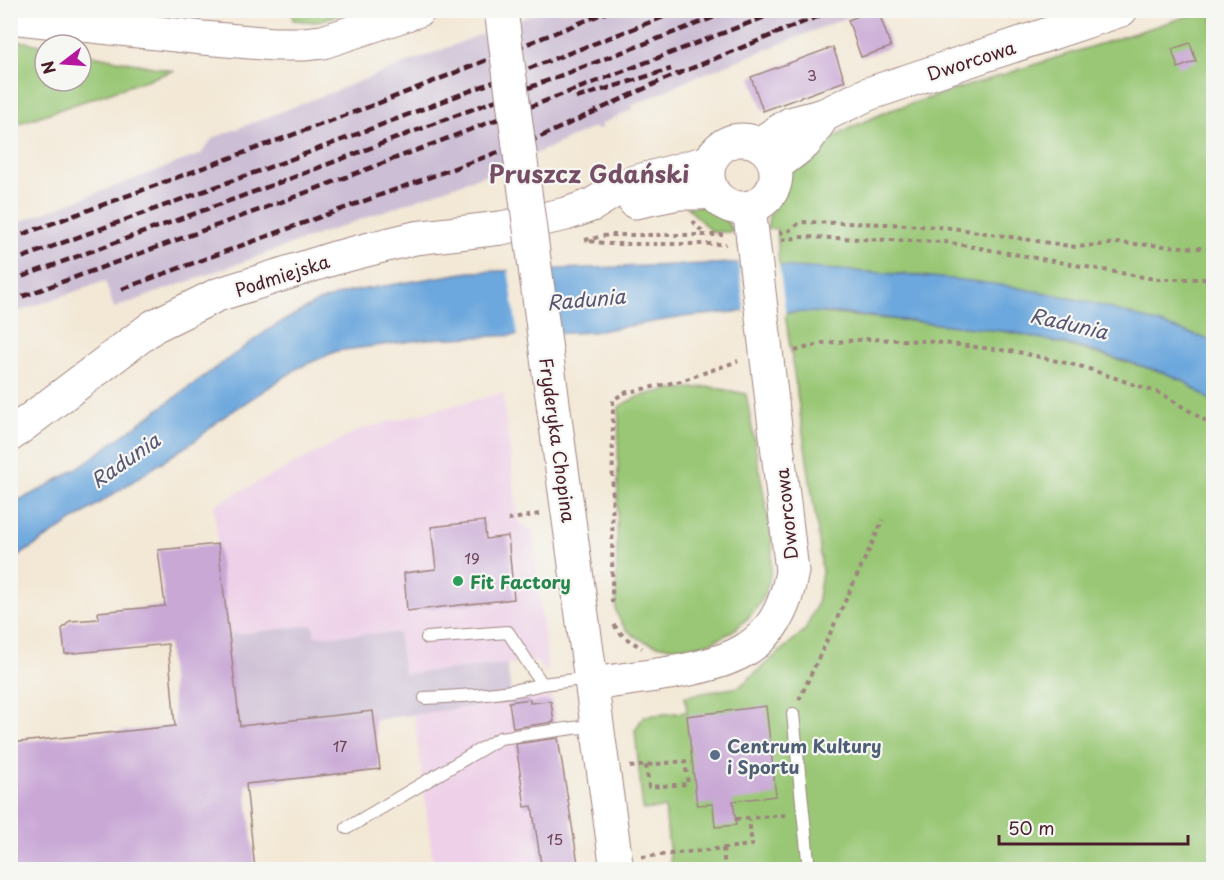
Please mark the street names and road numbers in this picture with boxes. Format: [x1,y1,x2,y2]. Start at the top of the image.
street label: Dworcowa [923,33,1019,87]
street label: Podmiejska [231,247,334,303]
street label: Fryderyka Chopina [533,356,583,525]
street label: Dworcowa [768,466,804,561]

